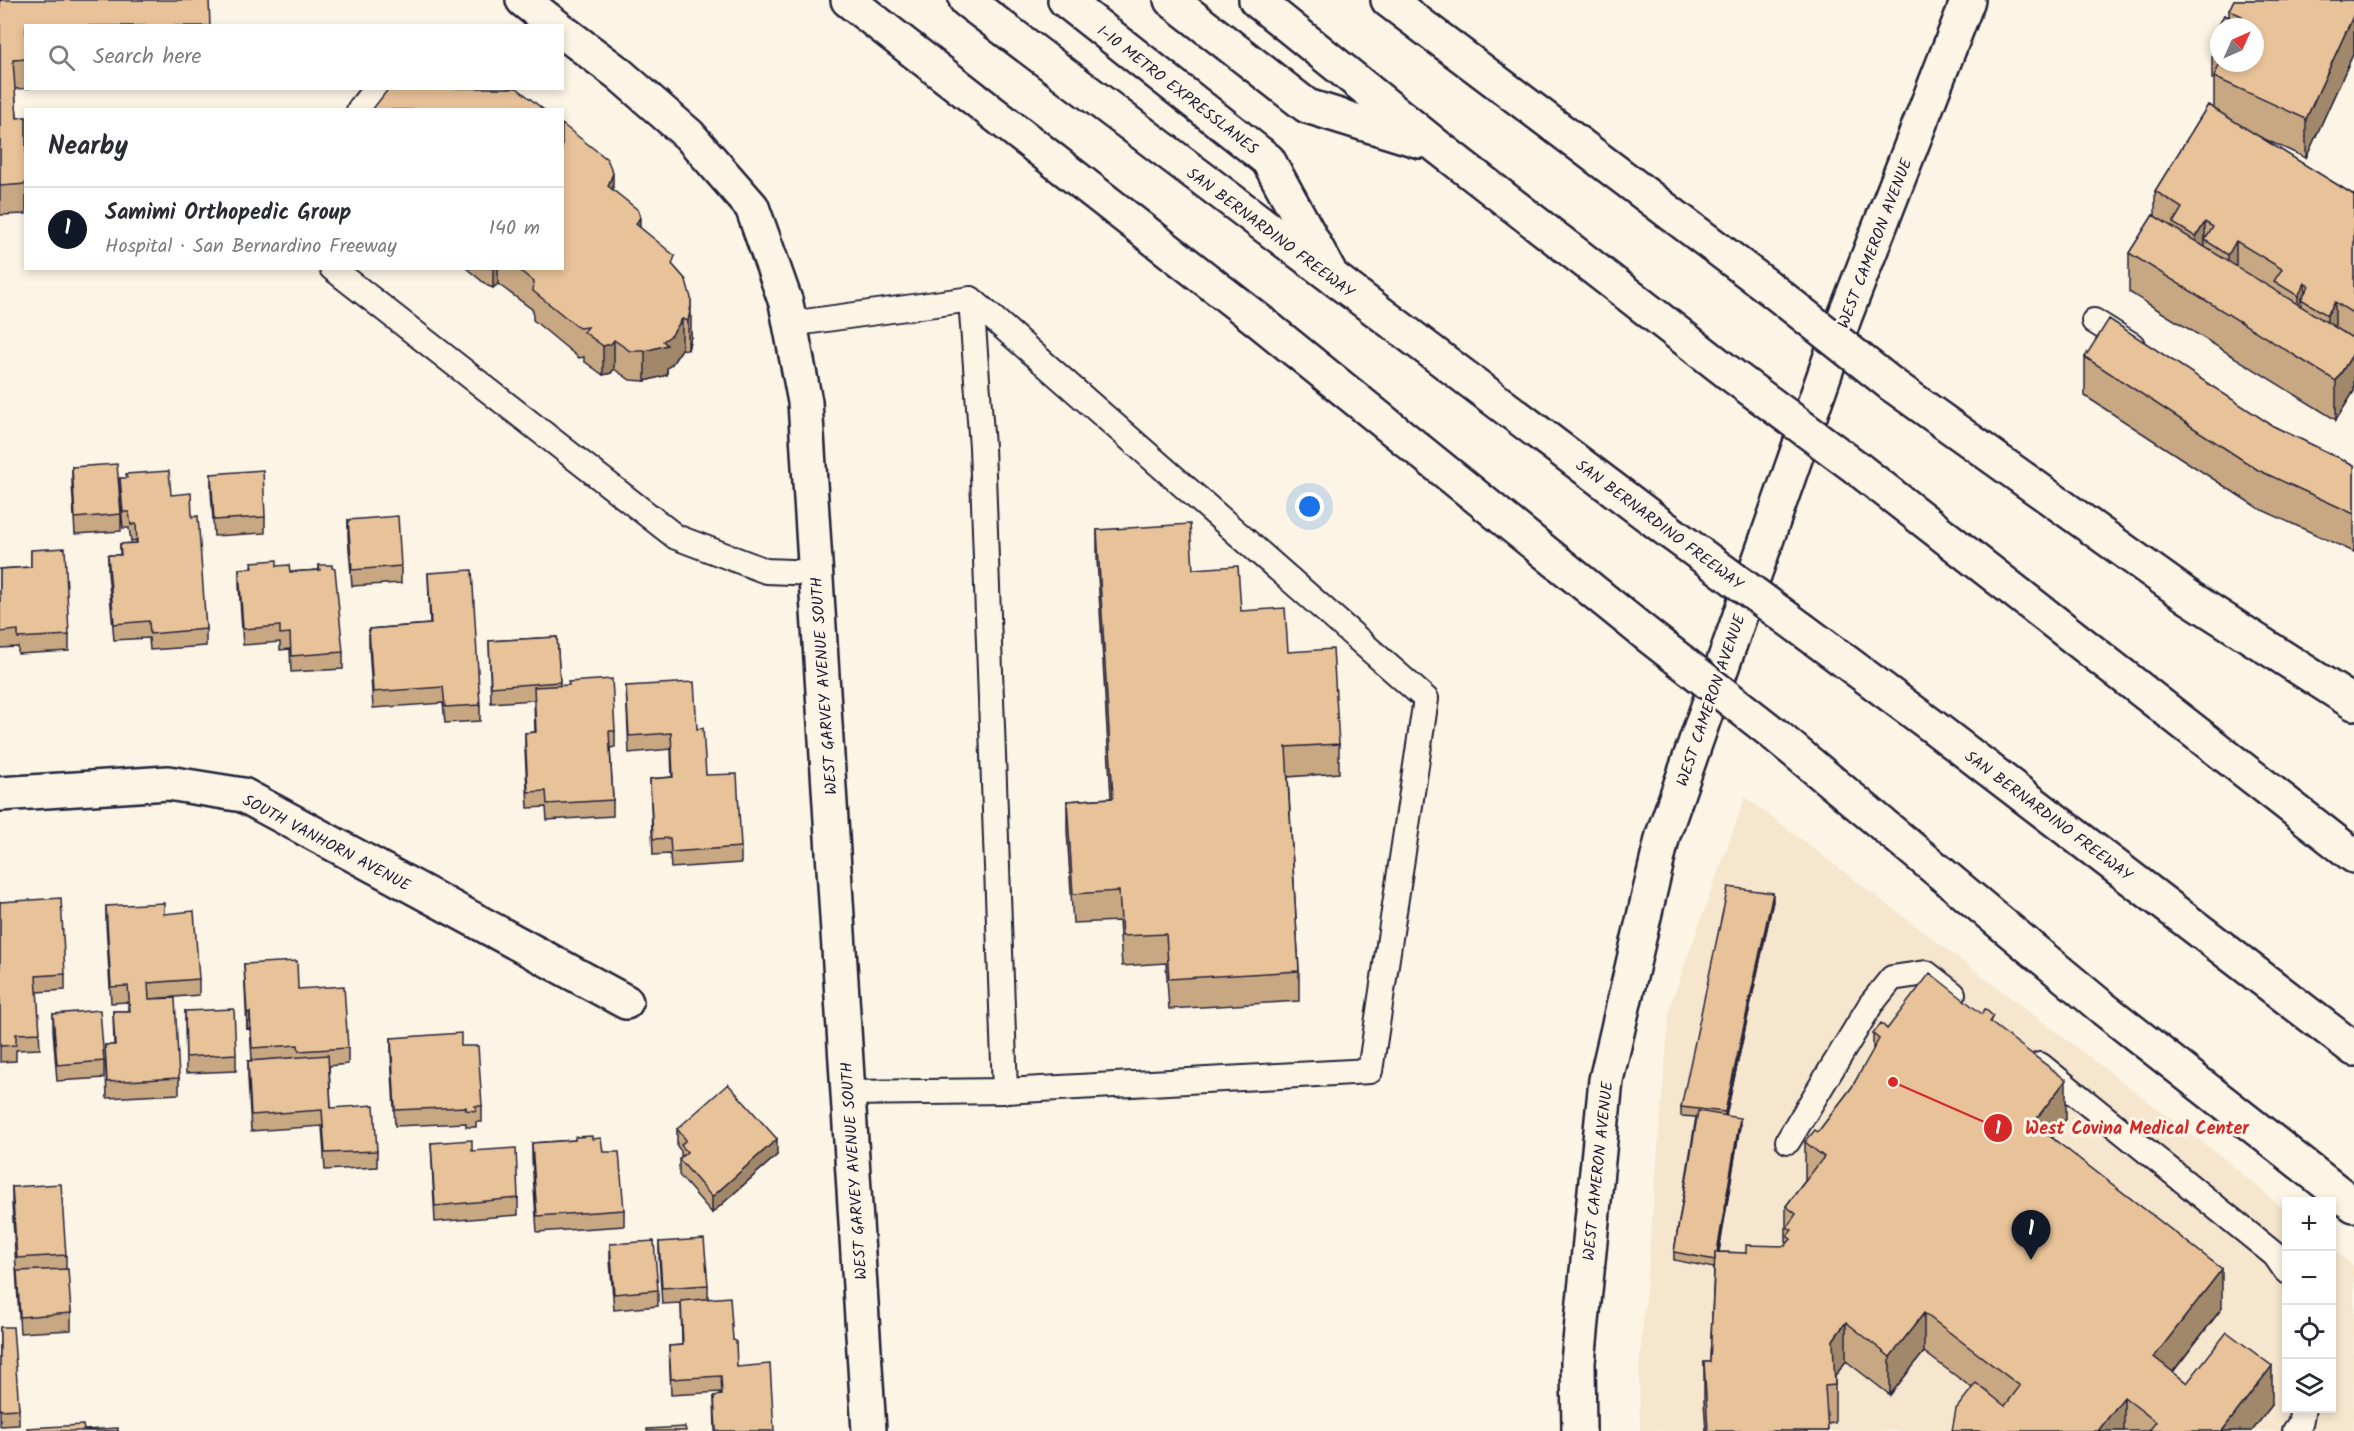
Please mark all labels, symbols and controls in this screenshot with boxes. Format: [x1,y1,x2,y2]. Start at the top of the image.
north arrow [2210,18,2264,72]
street label: I-10 METRO EXPRESSLANES [1091,19,1263,162]
search box [24,24,564,90]
text: Search here [93,40,201,75]
icon: search [45,41,78,74]
text: Nearby [48,126,128,168]
street label: WEST CAMERON AVENUE [1831,154,1920,332]
street label: SAN BERNARDINO FREEWAY [1181,162,1360,305]
text: Samimi Orthopedic Group [105,196,351,231]
text: 1 [64,213,71,245]
text: 140 m [489,213,540,245]
text: Hospital · San Bernardino Freeway [105,231,397,263]
street label: SAN BERNARDINO FREEWAY [1570,454,1749,597]
your location [1295,492,1324,521]
street label: WEST GARVEY AVENUE SOUTH [804,576,845,796]
street label: WEST CAMERON AVENUE [1670,611,1753,790]
street label: SAN BERNARDINO FREEWAY [1959,745,2138,888]
street label: SOUTH VANHORN AVENUE [238,788,415,899]
street label: WEST GARVEY AVENUE SOUTH [834,1061,875,1281]
street label: WEST CAMERON AVENUE [1577,1080,1620,1262]
callout: West Covina Medical Center [1983,1110,2261,1146]
text: 1 [1995,1115,2001,1144]
text: West Covina Medical Center [2025,1115,2250,1144]
map controls [2282,1197,2336,1413]
button: + [2282,1197,2336,1251]
pin: 1 [2012,1210,2050,1260]
button: − [2282,1251,2336,1305]
button: locate [2282,1305,2336,1359]
button: layers [2282,1359,2336,1413]

